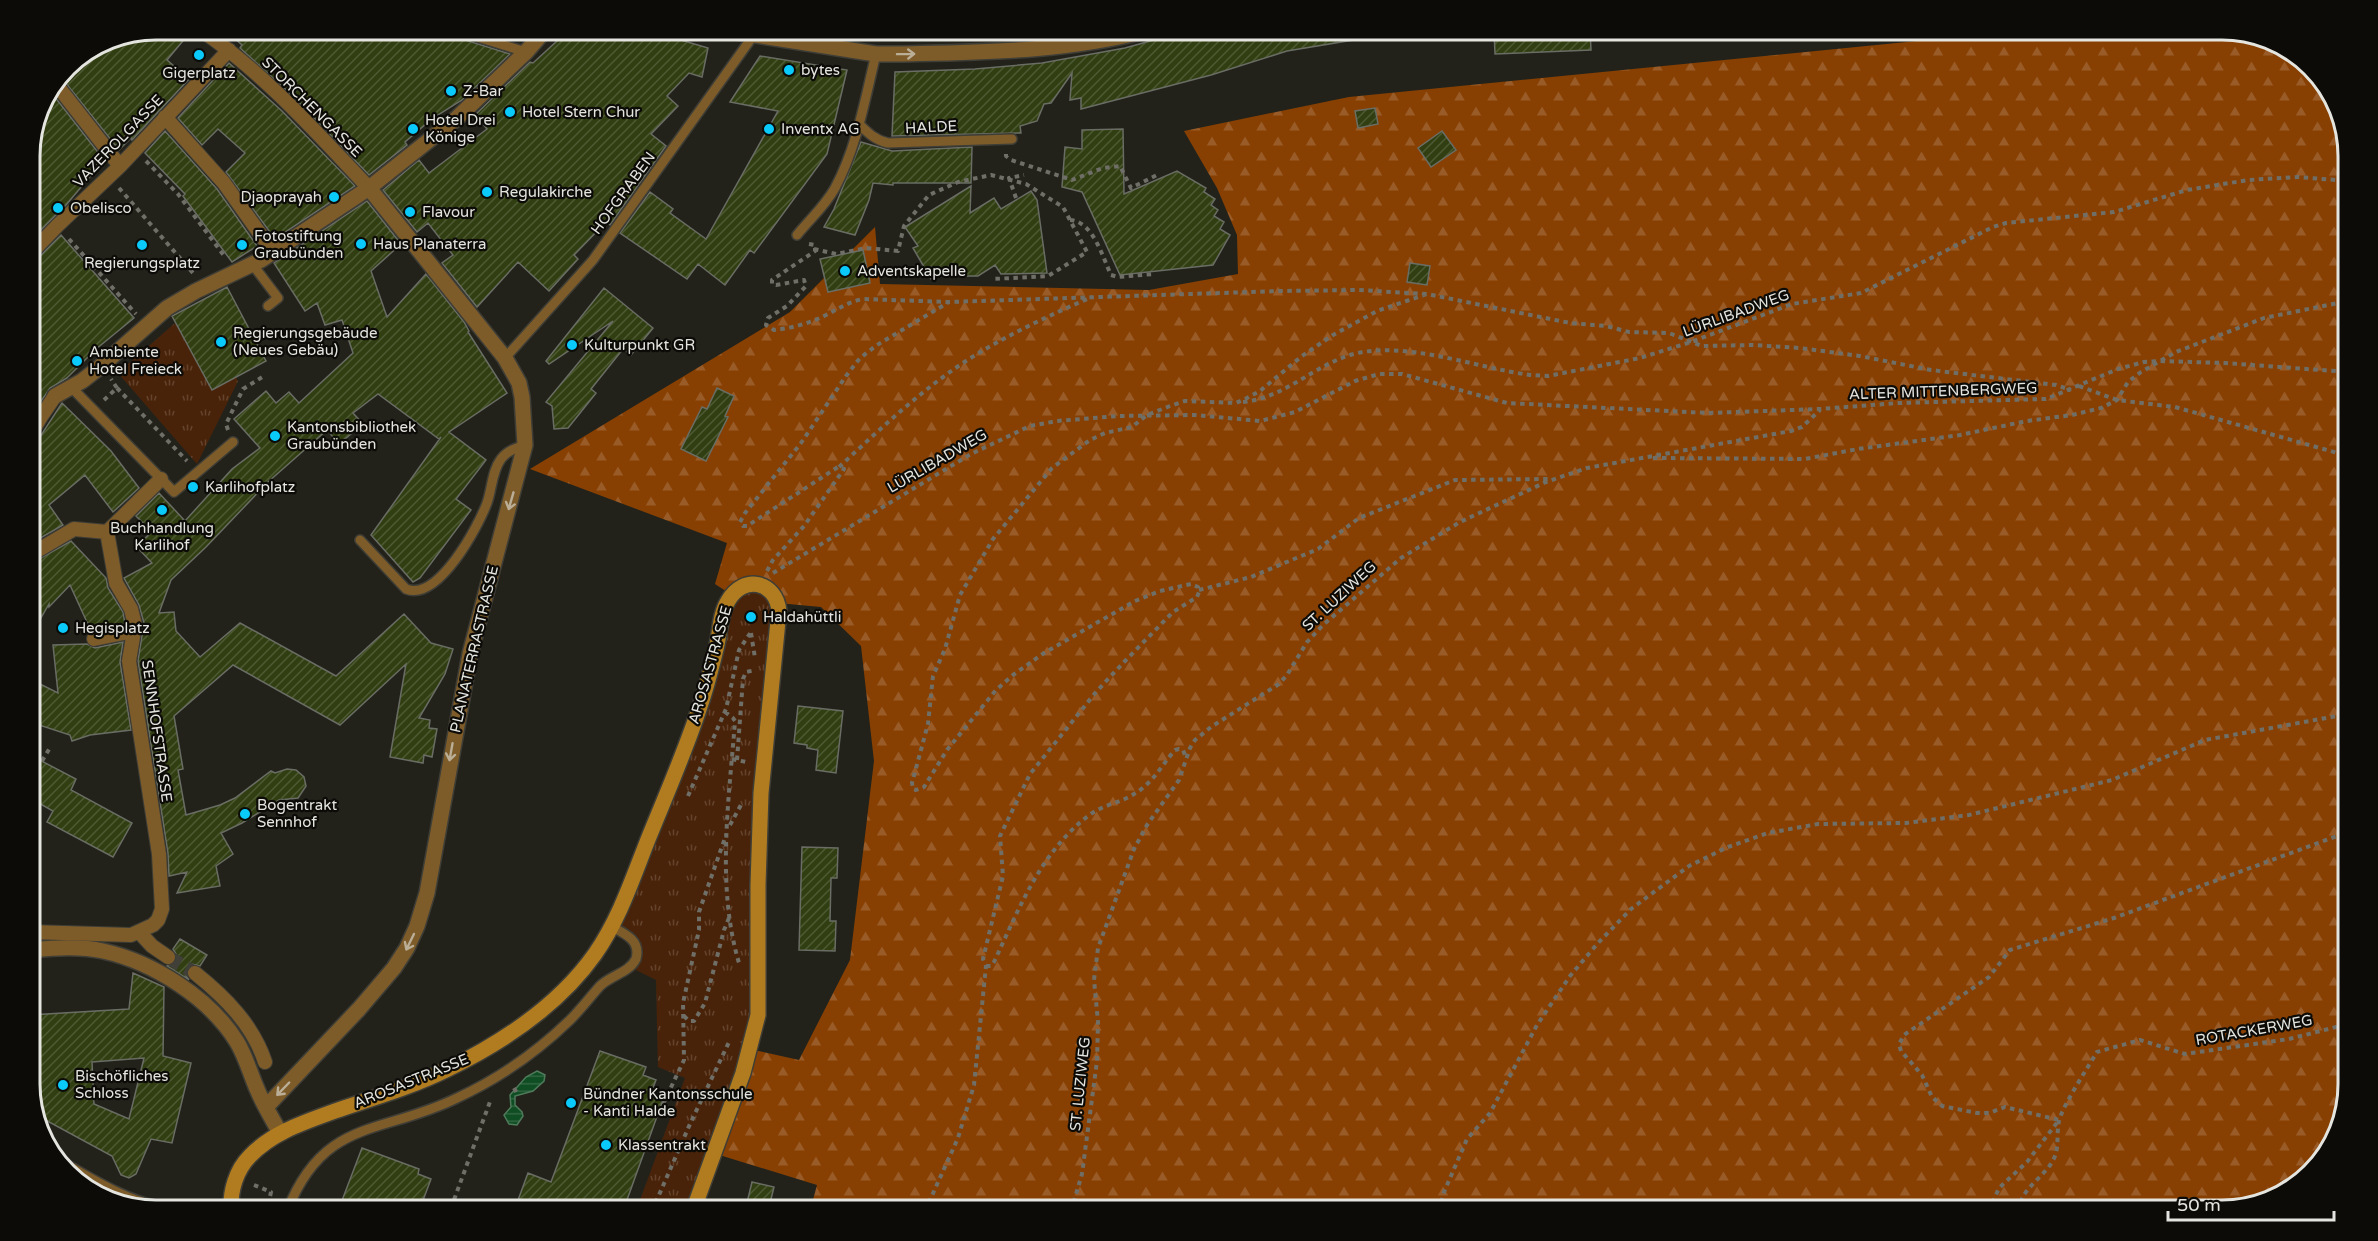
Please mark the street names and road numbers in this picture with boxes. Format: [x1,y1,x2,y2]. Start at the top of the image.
street label: STORCHENGASSE [258,53,366,161]
street label: VAZEROLGASSE [69,91,167,191]
street label: HALDE [905,117,957,137]
street label: HOFGRABEN [587,148,659,238]
street label: LÜRLIBADWEG [1680,285,1792,341]
street label: ALTER MITTENBERGWEG [1848,379,2038,403]
street label: LÜRLIBADWEG [884,425,990,497]
street label: ST. LUZIWEG [1298,557,1380,635]
street label: PLANATERRASTRASSE [446,564,502,734]
street label: AROSASTRASSE [685,604,735,726]
street label: SENNHOFSTRASSE [138,659,176,803]
street label: ROTACKERWEG [2194,1011,2314,1049]
street label: ST. LUZIWEG [1066,1036,1094,1132]
street label: AROSASTRASSE [351,1050,471,1112]

